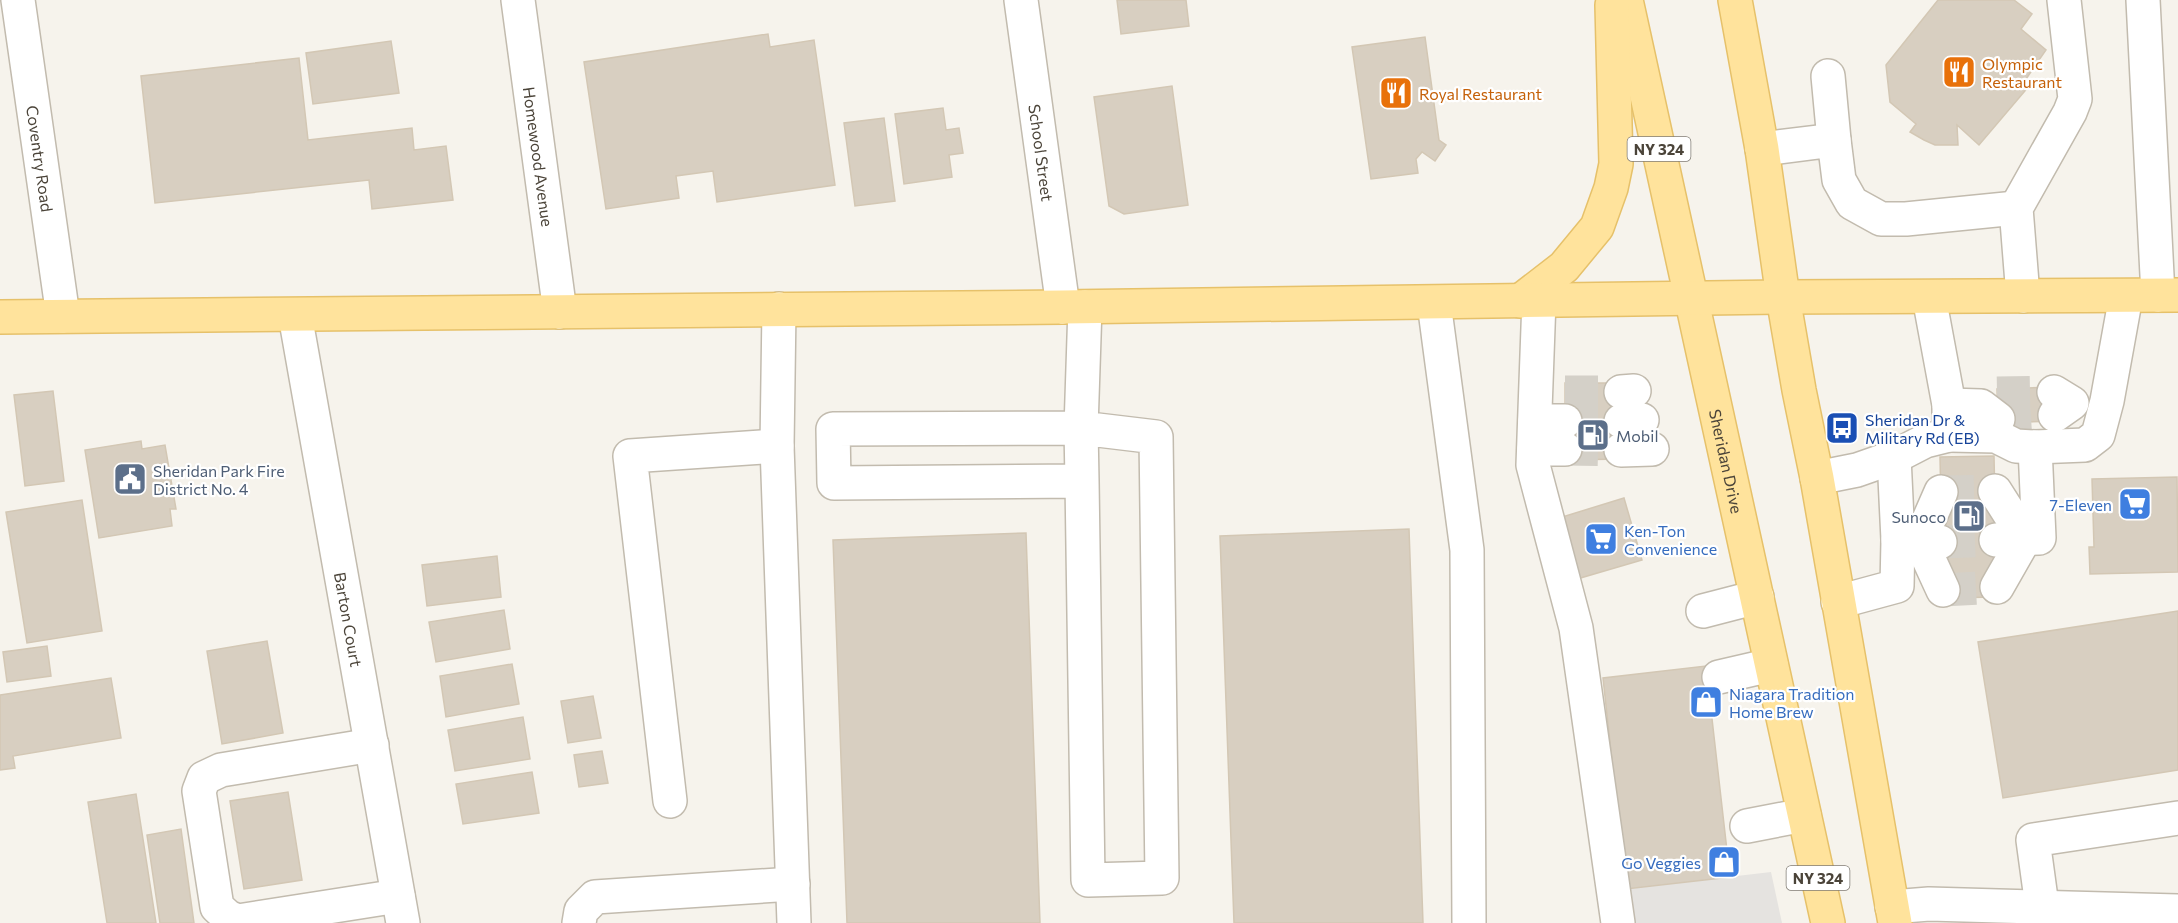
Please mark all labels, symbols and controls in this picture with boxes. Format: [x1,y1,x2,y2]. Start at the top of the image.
restaurant icon: Olympic Restaurant [1941,54,1977,90]
place label: Olympic Restaurant [1982,54,2063,91]
restaurant icon: Royal Restaurant [1378,75,1414,111]
place label: Royal Restaurant [1419,84,1543,103]
street label: Homewood Avenue [520,85,558,228]
street label: School Street [1026,103,1058,203]
street label: Coventry Road [24,104,58,213]
road number: NY 324 [1628,137,1690,161]
street label: Sheridan Drive [1706,407,1748,515]
bus stop icon: Sheridan Dr & Military Rd (EB) [1824,410,1860,446]
place label: Sheridan Dr & Military Rd (EB) [1865,410,1980,447]
fuel station icon: Mobil [1575,417,1611,453]
place label: Mobil [1616,426,1658,445]
public building icon: Sheridan Park Fire District No. 4 [112,461,148,497]
place label: Sheridan Park Fire District No. 4 [153,461,285,498]
supermarket icon: 7-Eleven [2117,486,2153,522]
place label: 7-Eleven [2049,495,2112,514]
fuel station icon: Sunoco [1951,498,1987,534]
place label: Sunoco [1891,507,1946,526]
supermarket icon: Ken-Ton Convenience [1583,521,1619,557]
place label: Ken-Ton Convenience [1624,521,1717,558]
street label: Barton Court [331,570,367,668]
shop icon: Niagara Tradition Home Brew [1688,684,1724,720]
place label: Niagara Tradition Home Brew [1729,684,1854,721]
shop icon: Go Veggies [1706,844,1742,880]
place label: Go Veggies [1621,853,1701,872]
road number: NY 324 [1786,866,1850,890]

